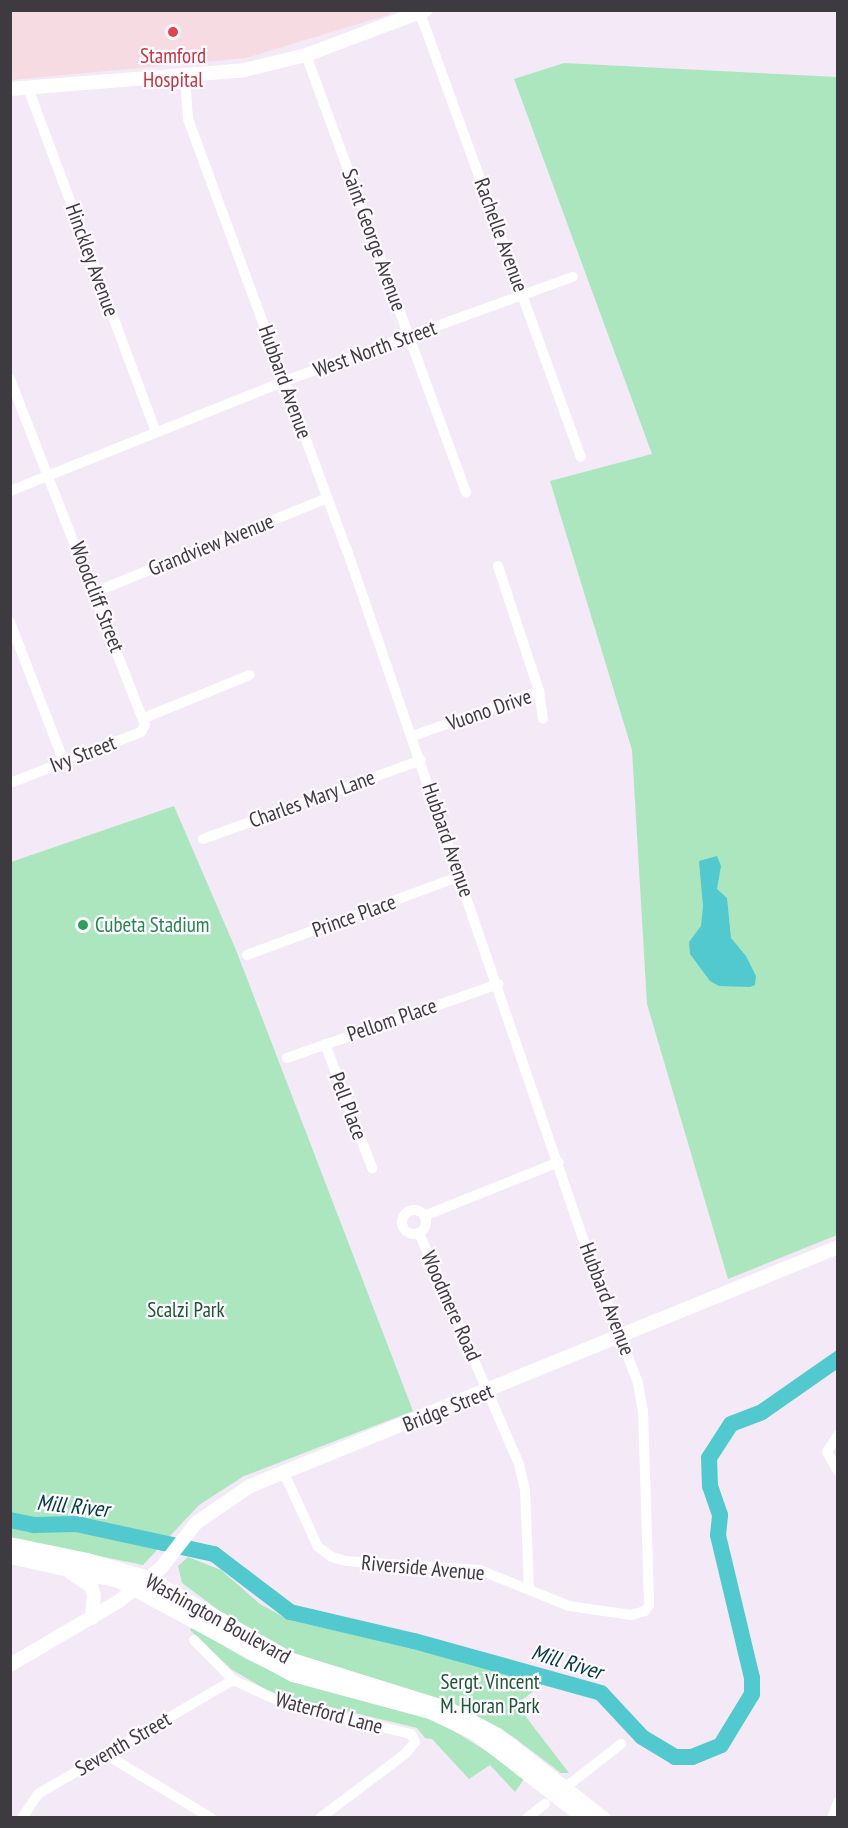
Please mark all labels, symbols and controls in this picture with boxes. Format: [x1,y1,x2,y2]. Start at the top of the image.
marker: Stamford Hospital [164,23,182,41]
place label: Stamford Hospital [140,43,206,93]
street label: Saint George Avenue [336,165,412,315]
street label: Rachelle Avenue [469,174,533,296]
street label: Hinckley Avenue [60,200,124,320]
street label: West North Street [310,315,440,383]
street label: Hubbard Avenue [253,322,317,442]
street label: Grandview Avenue [144,508,278,582]
street label: Woodcliff Street [64,538,130,656]
street label: Vuono Drive [443,684,535,736]
street label: Ivy Street [46,730,120,778]
street label: Charles Mary Lane [245,764,379,834]
street label: Hubbard Avenue [417,779,479,901]
street label: Prince Place [309,889,399,943]
place label: Cubeta Stadium [95,912,209,938]
marker: Cubeta Stadium [76,918,90,932]
street label: Pellom Place [344,993,440,1047]
street label: Pell Place [324,1069,372,1143]
street label: Hubbard Avenue [574,1239,640,1359]
street label: Woodmere Road [416,1247,486,1365]
park label: Scalzi Park [147,1297,225,1323]
street label: Bridge Street [399,1379,497,1437]
water label: Mill River [35,1489,111,1523]
street label: Riverside Avenue [360,1550,486,1586]
street label: Washington Boulevard [141,1569,295,1669]
water label: Mill River [528,1639,606,1685]
park label: Sergt. Vincent M. Horan Park [440,1669,540,1719]
street label: Waterford Lane [273,1687,385,1739]
street label: Seventh Street [71,1707,175,1781]

